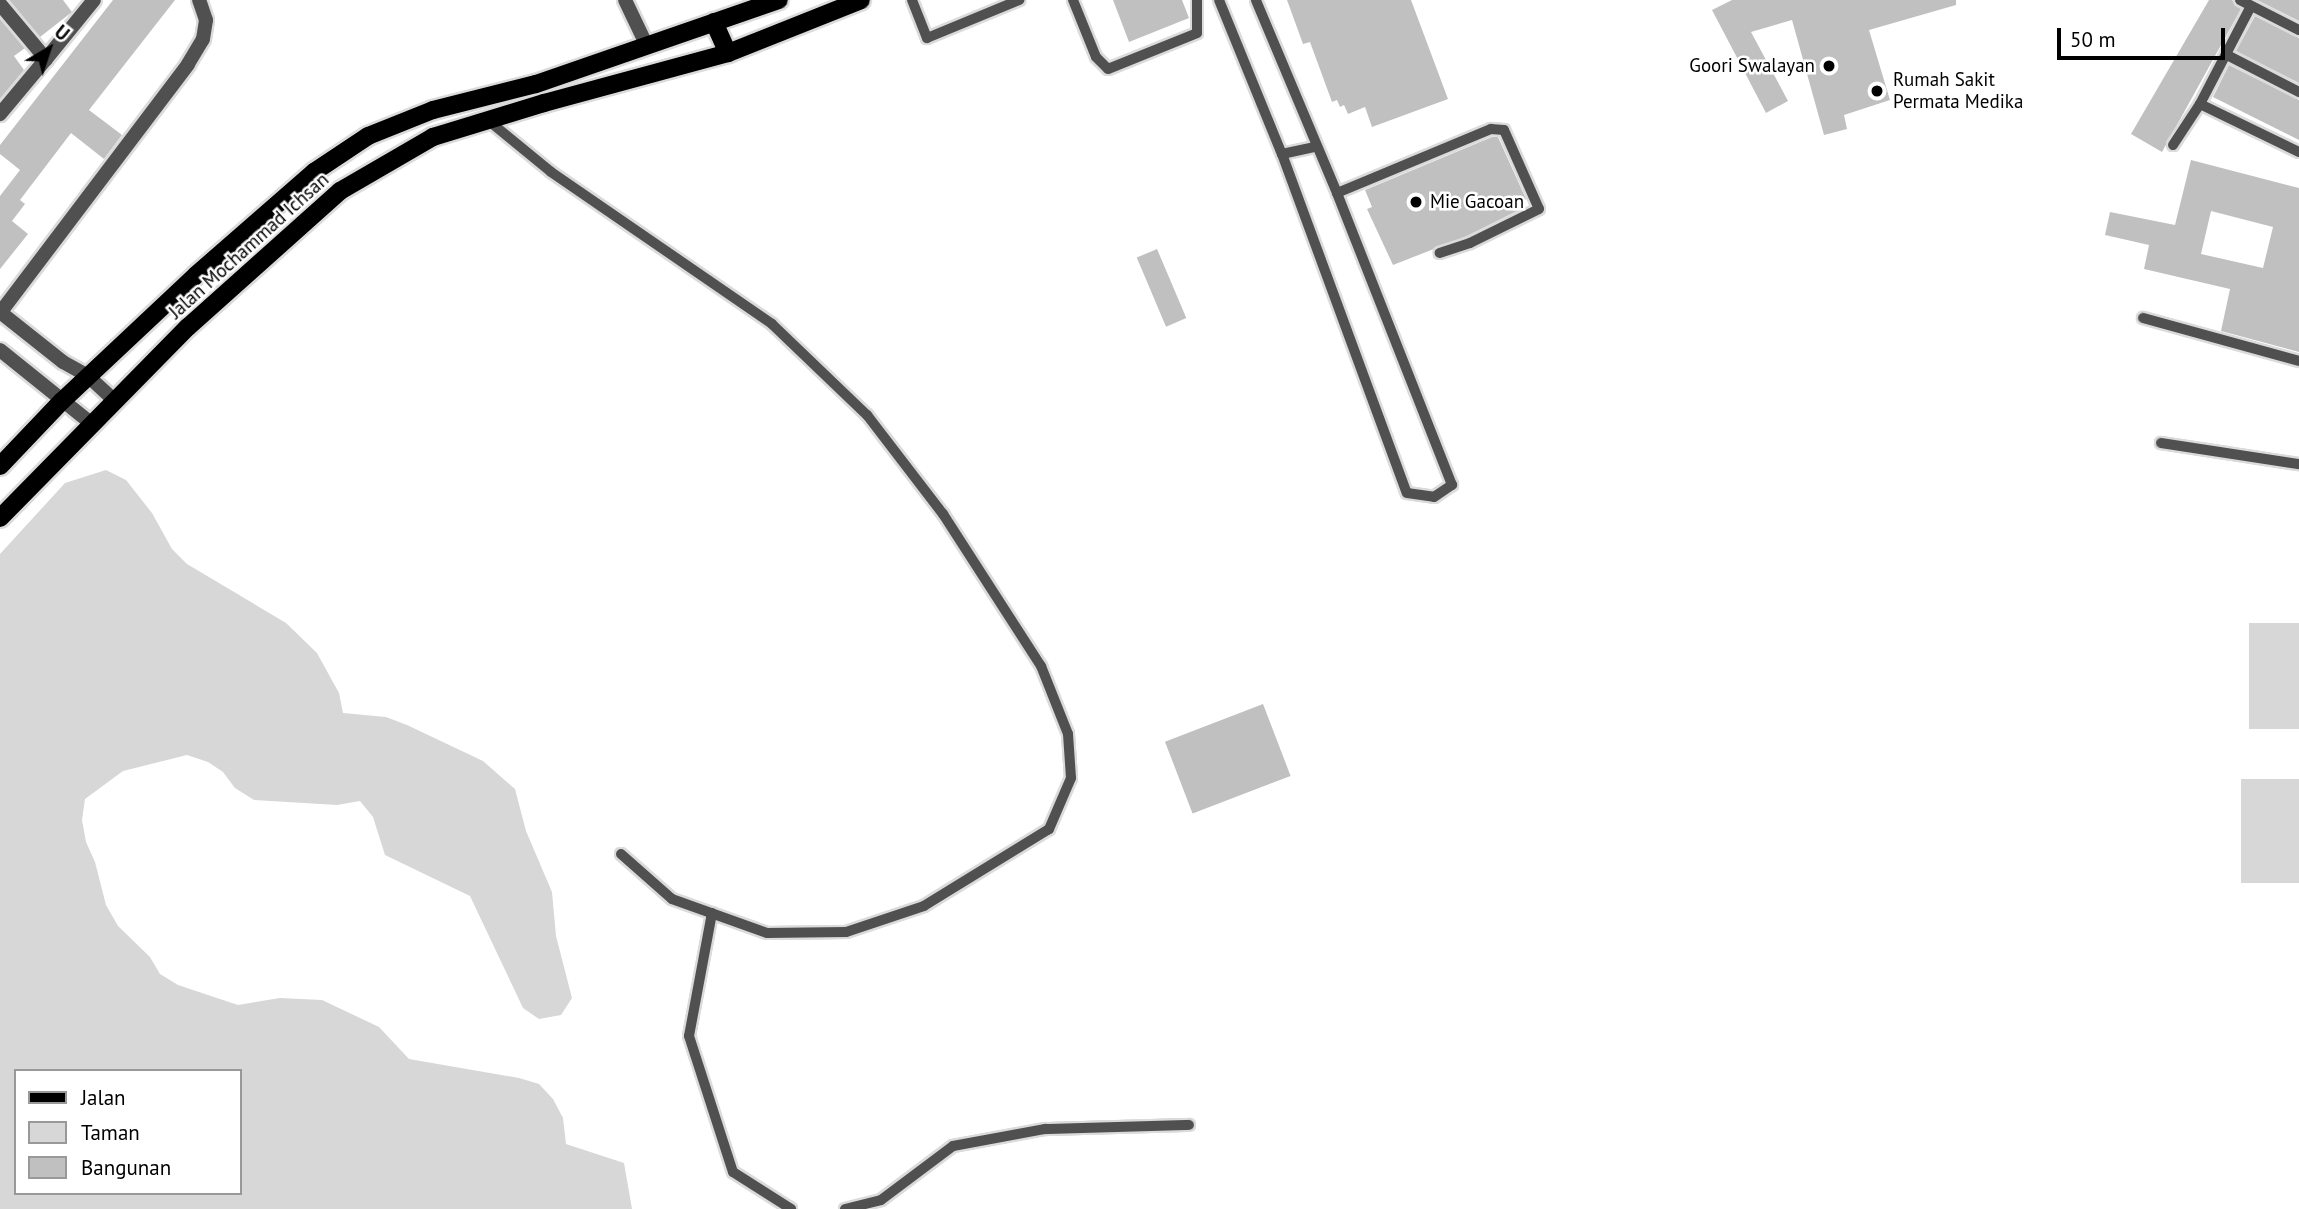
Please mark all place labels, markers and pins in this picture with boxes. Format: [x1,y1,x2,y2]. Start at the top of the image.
place label: Goori Swalayan [1689,55,1815,77]
marker: Goori Swalayan [1821,58,1837,74]
place label: Rumah Sakit Permata Medika [1893,69,2023,113]
marker: Rumah Sakit Permata Medika [1867,81,1887,101]
place label: Mie Gacoan [1430,191,1524,213]
marker: Mie Gacoan [1408,194,1424,210]

